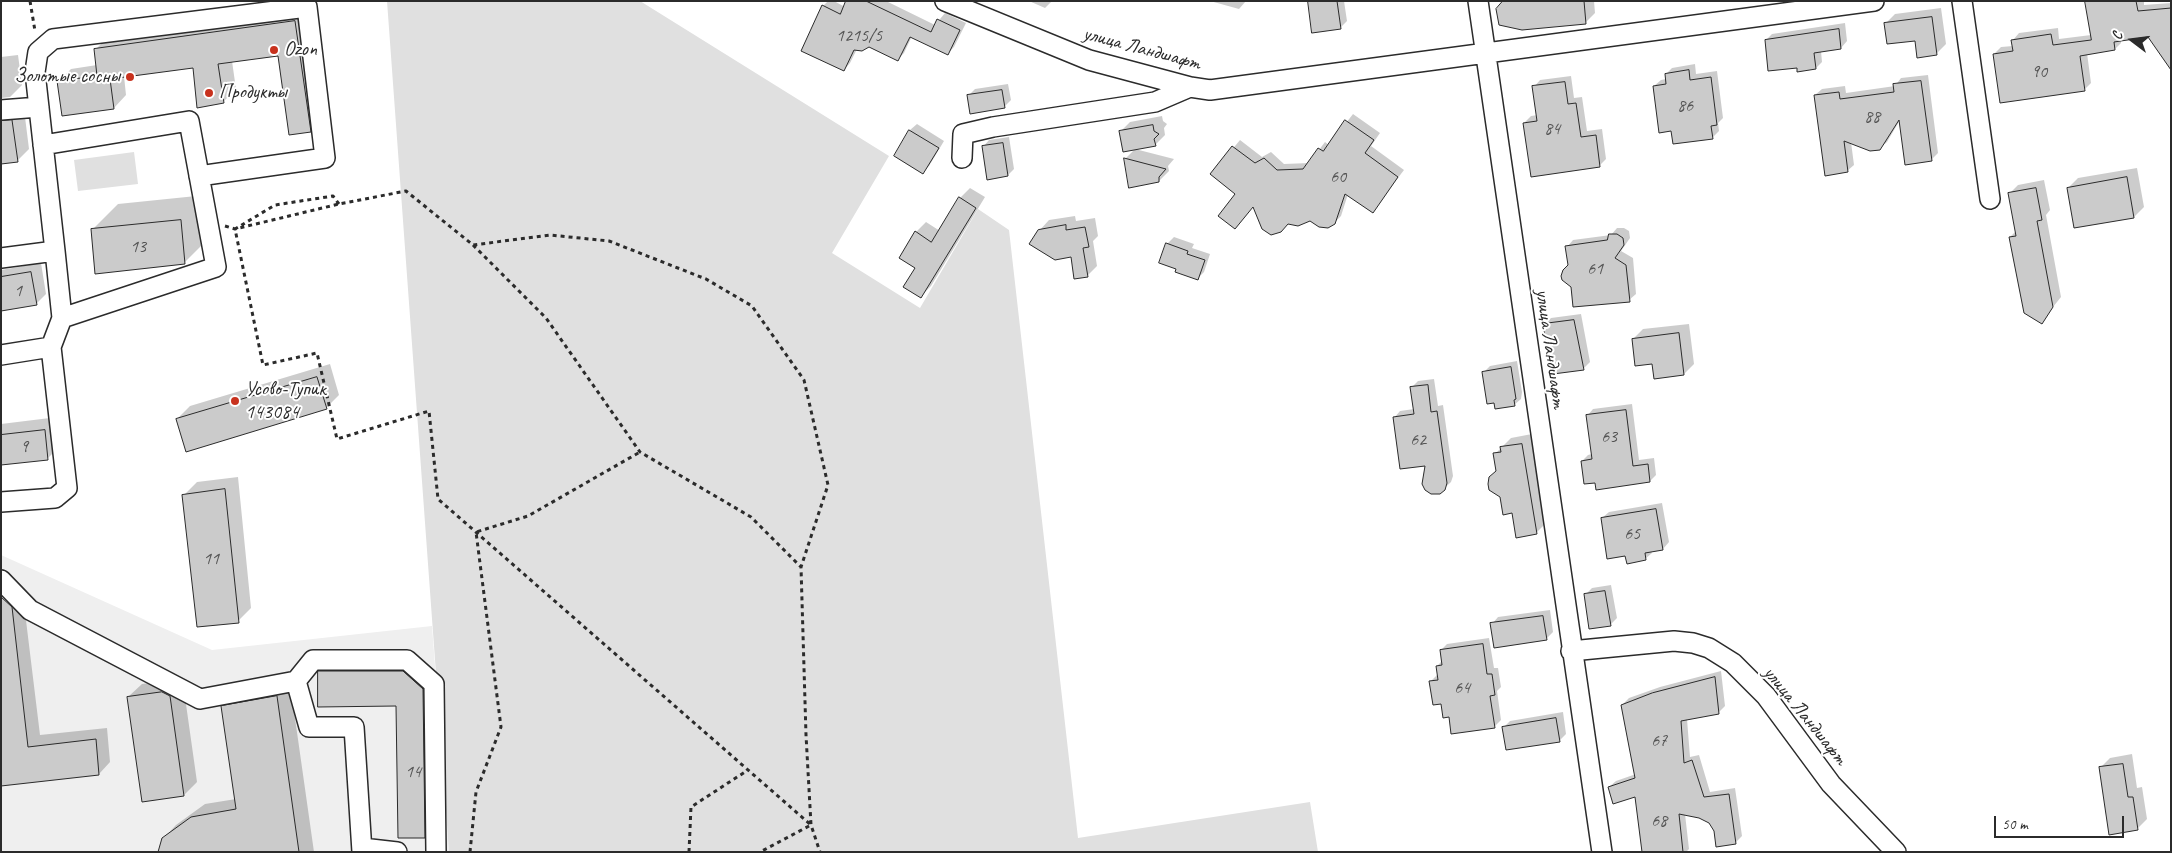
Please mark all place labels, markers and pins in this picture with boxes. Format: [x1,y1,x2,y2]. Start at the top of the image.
place label: Ozon [284,38,317,62]
marker: Ozon [268,44,280,56]
place label: Золотые сосны [14,65,120,89]
marker: Золотые сосны [124,71,136,83]
place label: Продукты [219,81,287,105]
marker: Продукты [203,87,215,99]
place label: Усово-Тупик 143084 [245,378,326,425]
marker: Усово-Тупик 143084 [229,395,241,407]

